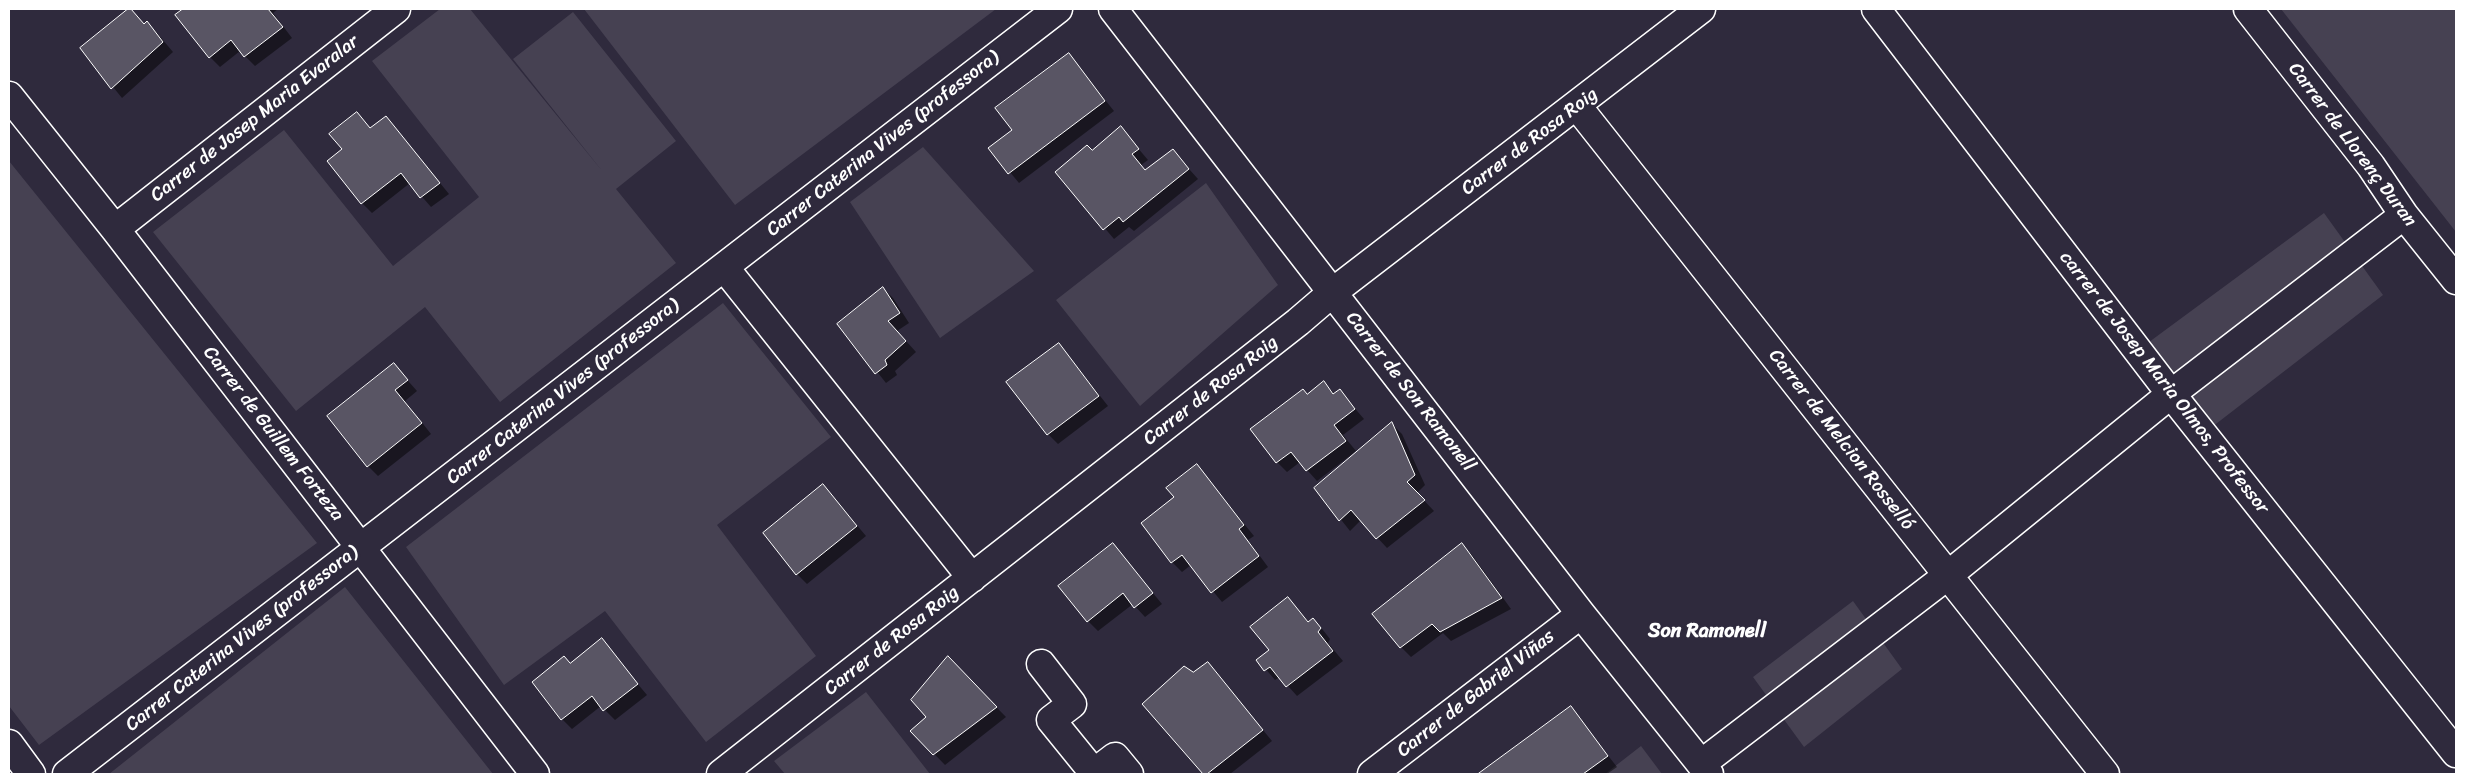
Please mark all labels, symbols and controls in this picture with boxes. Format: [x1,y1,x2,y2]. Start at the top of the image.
street label: Carrer de Josep Maria Evaralar [146,31,364,207]
street label: Carrer Caterina Vives (professora) [762,46,1004,242]
street label: Carrer de Llorenç Duran [2283,58,2421,232]
street label: Carrer de Rosa Roig [1457,83,1603,201]
street label: carrer de Josep Maria Olmos, Professor [2054,247,2274,519]
street label: Carrer Caterina Vives (professora) [442,294,684,490]
street label: Carrer de Son Ramonell [1341,308,1479,476]
street label: Carrer de Rosa Roig [1139,331,1283,451]
street label: Carrer de Guillem Forteza [198,342,348,526]
street label: Carrer de Melcion Rosselló [1763,345,1919,535]
street label: Carrer Caterina Vives (professora) [121,541,363,737]
street label: Carrer de Rosa Roig [820,581,964,701]
district label: Son Ramonell [1648,620,1766,644]
street label: Carrer de Gabriel Viñas [1393,625,1559,763]

